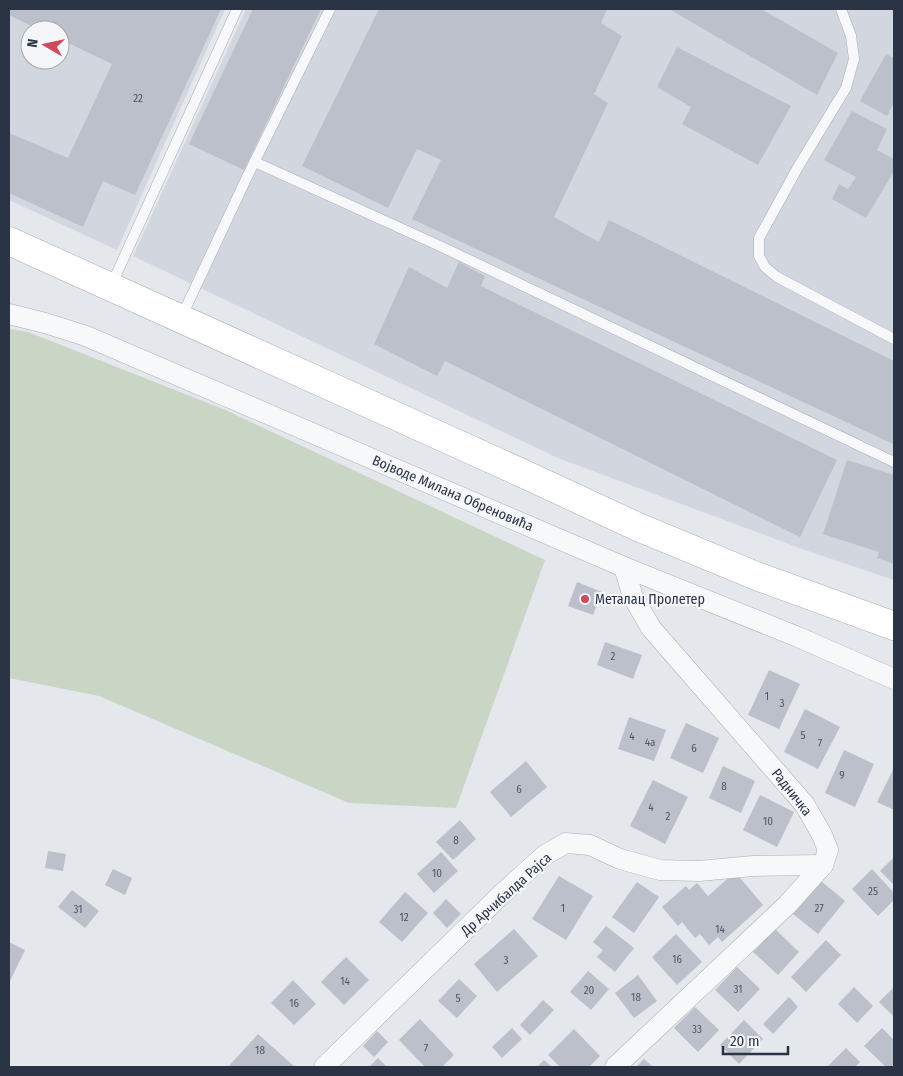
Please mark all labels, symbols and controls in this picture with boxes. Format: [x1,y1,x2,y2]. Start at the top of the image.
north arrow [20,20,70,70]
text: N [24,38,42,49]
house number: 22 [133,92,143,105]
street label: Војводе Милана Обреновића [370,452,536,535]
place label: Металац Пролетер [595,591,705,608]
marker: Металац Пролетер [579,593,591,605]
house number: 2 [611,650,616,663]
house number: 1 [765,690,769,703]
house number: 3 [780,697,785,710]
house number: 5 [800,729,806,742]
house number: 4 [629,730,635,743]
house number: 4a [645,736,655,749]
house number: 7 [818,737,823,750]
house number: 6 [691,742,697,755]
street label: Радничка [768,765,816,820]
house number: 9 [839,769,845,782]
house number: 8 [721,780,727,793]
house number: 6 [516,783,522,796]
house number: 4 [648,801,654,814]
house number: 2 [666,810,671,823]
house number: 10 [763,815,773,828]
house number: 8 [453,834,459,847]
street label: Др Арчибалда Рајса [457,849,555,940]
house number: 10 [432,867,442,880]
house number: 25 [868,885,878,898]
house number: 1 [561,902,565,915]
house number: 27 [814,902,824,915]
house number: 31 [74,903,83,916]
house number: 12 [399,911,409,924]
house number: 14 [715,923,725,936]
house number: 16 [672,953,682,966]
house number: 3 [504,954,509,967]
house number: 14 [340,975,350,988]
house number: 31 [734,983,743,996]
house number: 20 [584,984,595,997]
house number: 18 [631,991,641,1004]
house number: 5 [455,992,461,1005]
house number: 16 [289,997,299,1010]
house number: 33 [692,1023,702,1036]
scale bar [723,1024,788,1056]
text: 20 m [730,1032,760,1050]
house number: 7 [424,1042,429,1055]
house number: 18 [255,1044,265,1057]

